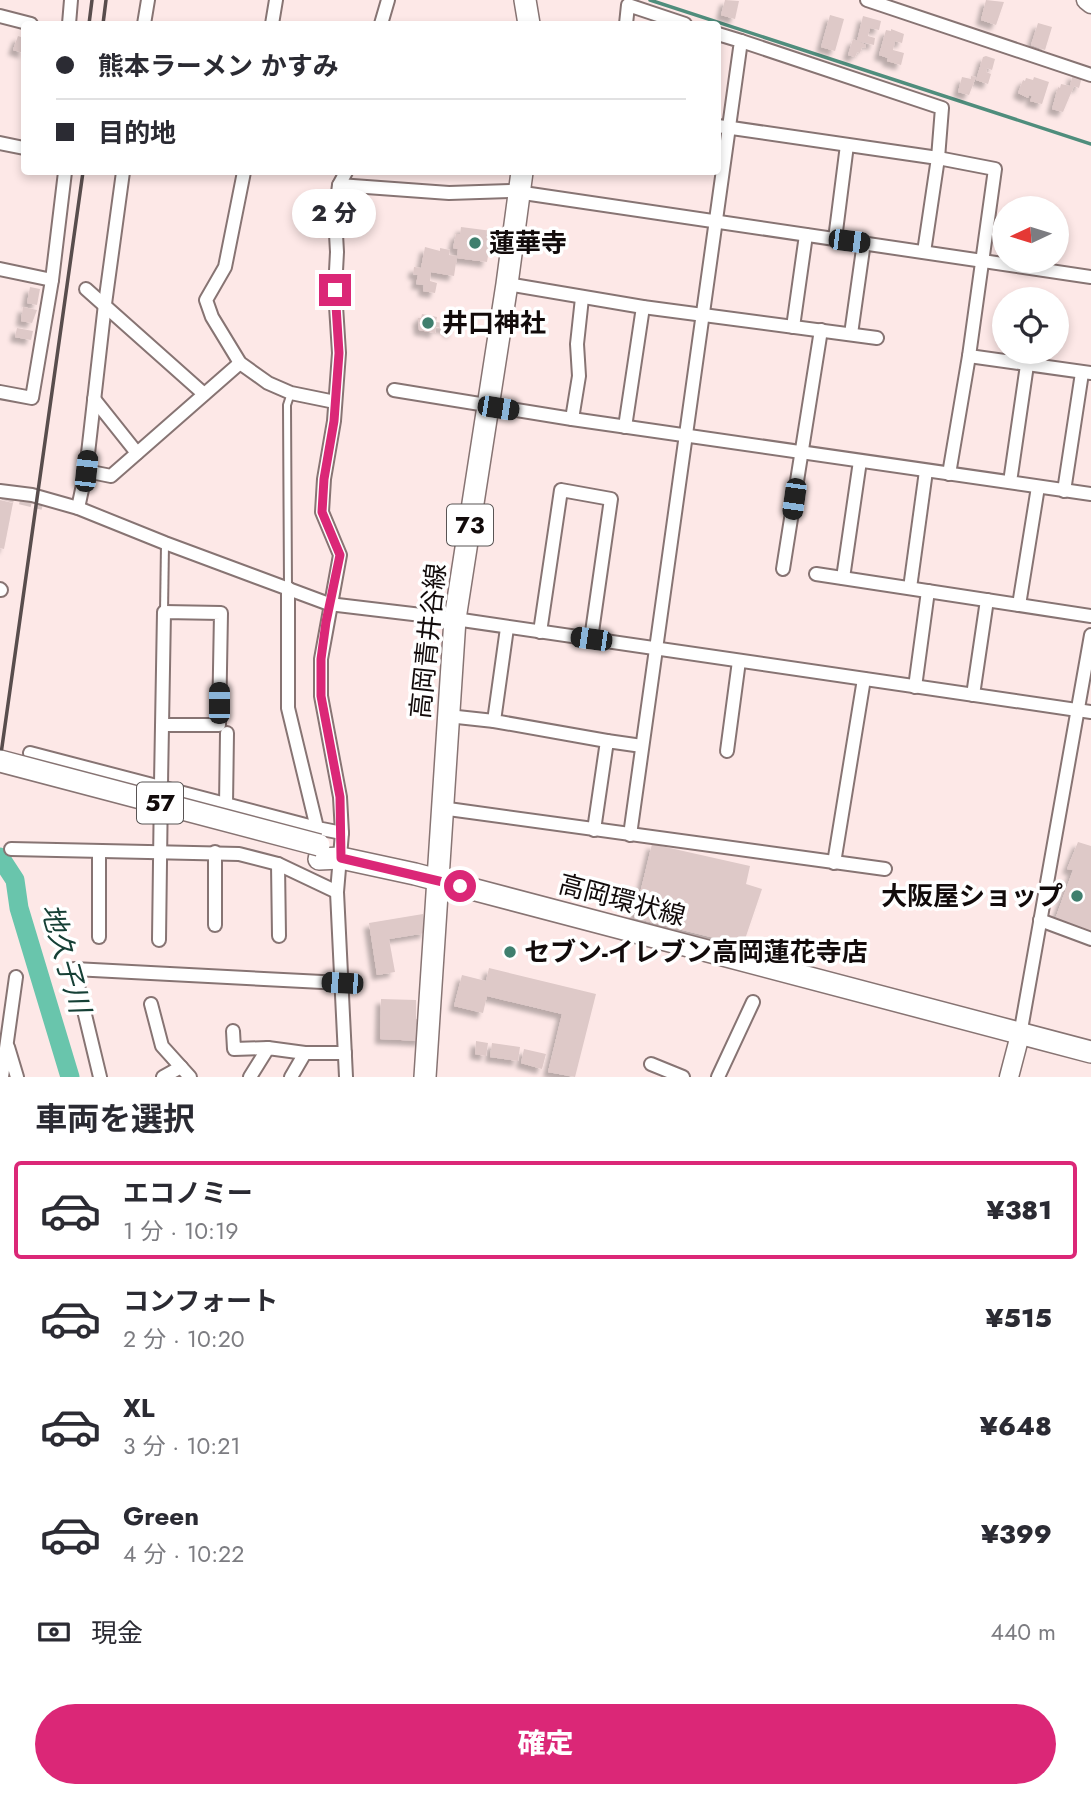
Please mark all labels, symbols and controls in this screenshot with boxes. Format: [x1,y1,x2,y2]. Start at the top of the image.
text: 熊本ラーメン かすみ [98,47,339,85]
text: 目的地 [98,114,176,152]
callout: 2 分 [293,188,377,238]
text: 2 分 [311,196,357,230]
north arrow [992,196,1069,273]
map controls [992,196,1069,364]
place label: 蓮華寺 [489,224,567,262]
car [827,228,872,254]
marker: 蓮華寺 [467,235,483,251]
route end [319,274,351,306]
button: locate [992,287,1069,364]
place label: 井口神社 [442,304,546,342]
marker: 井口神社 [420,315,436,331]
car [476,394,521,422]
car [74,449,99,493]
car [781,477,808,521]
road number: 73 [447,504,493,546]
street label: 高岡青井谷線 [401,561,455,721]
car [569,626,614,652]
car [209,682,230,724]
road number: 57 [137,782,183,824]
street label: 高岡環状線 [554,865,690,935]
route start [444,870,476,902]
place label: 大阪屋ショップ [881,877,1063,915]
marker: 大阪屋ショップ [1069,888,1085,904]
water label: 地久子川 [30,899,101,1020]
place label: セブン-イレブン高岡蓮花寺店 [524,933,868,971]
marker: セブン-イレブン高岡蓮花寺店 [502,944,518,960]
car [321,971,364,995]
text: 車両を選択 [35,1096,195,1142]
text: エコノミー [123,1174,253,1212]
icon: car [39,1179,102,1242]
text: ¥381 [987,1191,1052,1229]
text: 1 分 · 10:19 [123,1214,239,1248]
text: コンフォート [123,1282,278,1320]
icon: car [39,1287,102,1350]
text: ¥515 [985,1299,1052,1337]
text: 2 分 · 10:20 [123,1322,245,1356]
text: XL [123,1389,155,1427]
icon: car [39,1395,102,1458]
text: ¥648 [980,1407,1052,1445]
text: 3 分 · 10:21 [123,1429,241,1463]
text: Green [123,1497,199,1535]
icon: car [39,1503,102,1566]
text: ¥399 [981,1515,1052,1553]
text: 4 分 · 10:22 [123,1537,244,1571]
icon: cash [35,1613,73,1651]
text: 現金 [91,1614,143,1652]
text: 440 m [991,1615,1056,1649]
button: 確定 [35,1704,1056,1784]

